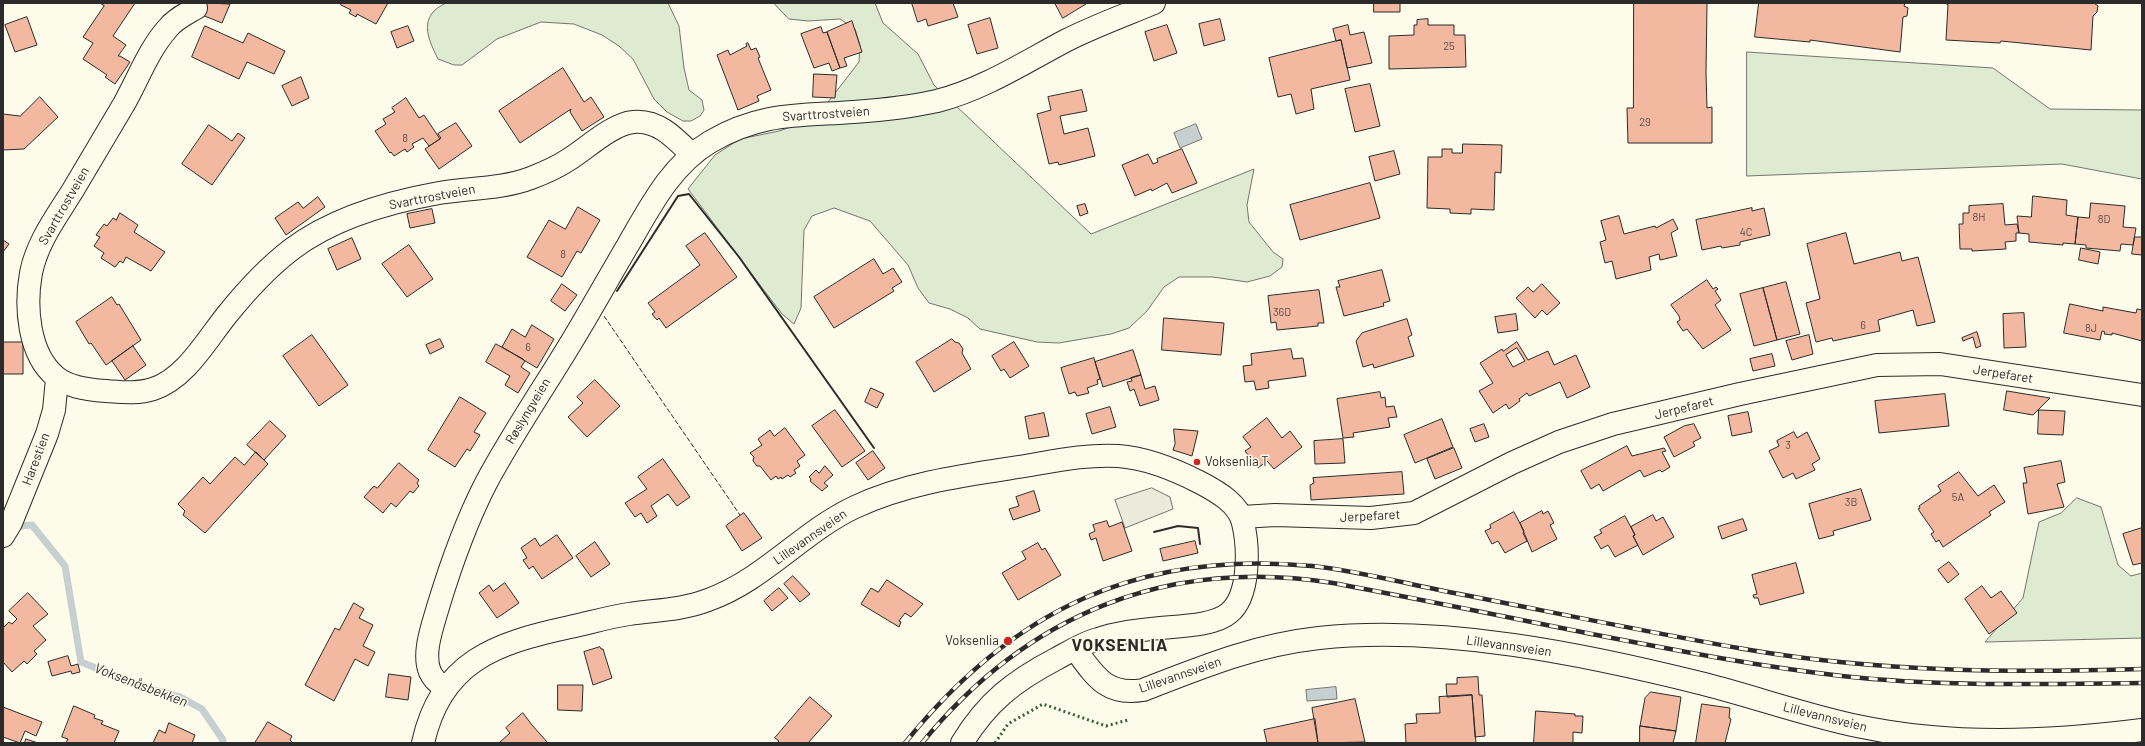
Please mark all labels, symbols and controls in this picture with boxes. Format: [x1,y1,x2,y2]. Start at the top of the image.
house number: 25 [1443,39,1455,53]
street label: Svarttrostveien [782,103,870,125]
house number: 29 [1639,115,1651,129]
house number: 8 [402,131,408,145]
street label: Svarttrostveien [35,164,93,248]
street label: Svarttrostveien [388,181,476,213]
house number: 8H [1973,210,1985,224]
house number: 8D [2098,212,2110,226]
house number: 4C [1740,225,1752,239]
house number: 8 [560,247,566,261]
house number: 36D [1273,305,1291,319]
house number: 6 [1860,318,1866,332]
house number: 8J [2085,321,2097,335]
house number: 6 [525,340,531,354]
street label: Jerpefaret [1972,362,2034,386]
street label: Røslyngveien [502,375,554,447]
street label: Jerpefaret [1653,393,1715,423]
street label: Harestien [19,431,53,487]
house number: 3 [1785,438,1791,452]
place label: Voksenlia T [1205,454,1269,470]
marker: Voksenlia T [1192,457,1202,467]
house number: 5A [1952,490,1964,504]
house number: 3B [1845,495,1857,509]
street label: Lillevannsveien [770,506,850,568]
street label: Jerpefaret [1339,507,1401,525]
street label: Lillevannsveien [1465,632,1553,660]
place label: Voksenlia [945,633,999,649]
marker: Voksenlia [1002,635,1014,647]
district label: VOKSENLIA [1072,635,1168,655]
street label: Lillevannsveien [1137,654,1223,696]
water label: Voksenåsbekken [92,660,190,710]
street label: Lillevannsveien [1781,699,1869,735]

